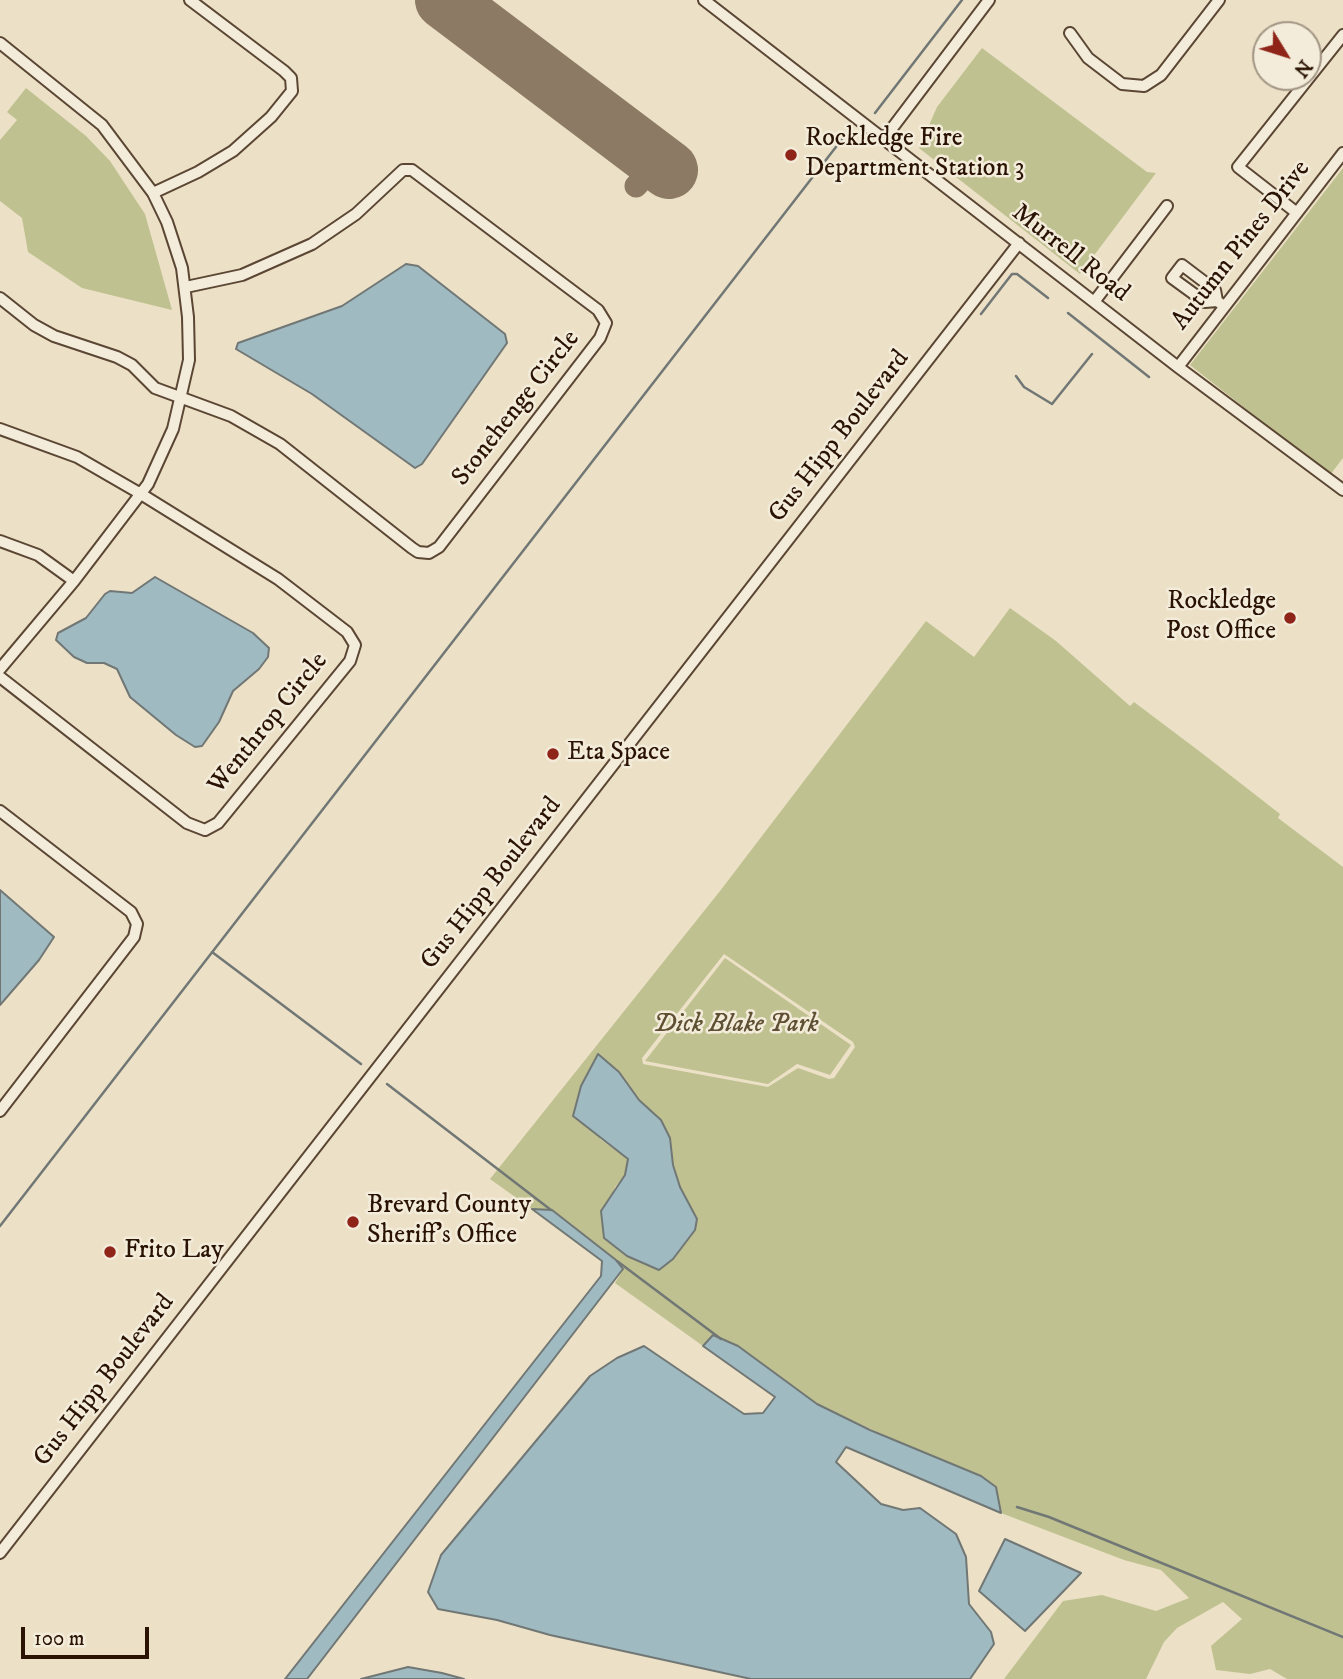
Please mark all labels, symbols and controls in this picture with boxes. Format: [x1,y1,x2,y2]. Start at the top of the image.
north arrow [1252,21,1322,91]
text: N [1289,55,1316,81]
place label: Rockledge Fire Department Station 3 [805,124,1024,186]
marker: Rockledge Fire Department Station 3 [783,147,799,163]
street label: Autumn Pines Drive [1166,155,1318,337]
street label: Murrell Road [1005,198,1135,310]
street label: Stonehenge Circle [447,325,587,493]
street label: Gus Hipp Boulevard [763,344,917,530]
place label: Rockledge Post Office [1166,587,1276,648]
marker: Rockledge Post Office [1282,610,1298,626]
street label: Wenthrop Circle [202,647,336,801]
place label: Eta Space [567,738,670,770]
marker: Eta Space [545,746,561,762]
street label: Gus Hipp Boulevard [415,791,569,977]
park label: Dick Blake Park [653,1010,819,1042]
place label: Brevard County Sheriff's Office [367,1191,531,1252]
marker: Brevard County Sheriff's Office [345,1214,361,1230]
place label: Frito Lay [124,1236,223,1268]
marker: Frito Lay [102,1244,118,1260]
street label: Gus Hipp Boulevard [28,1288,182,1474]
scale bar [24,1612,152,1656]
text: 100 m [34,1626,85,1652]

